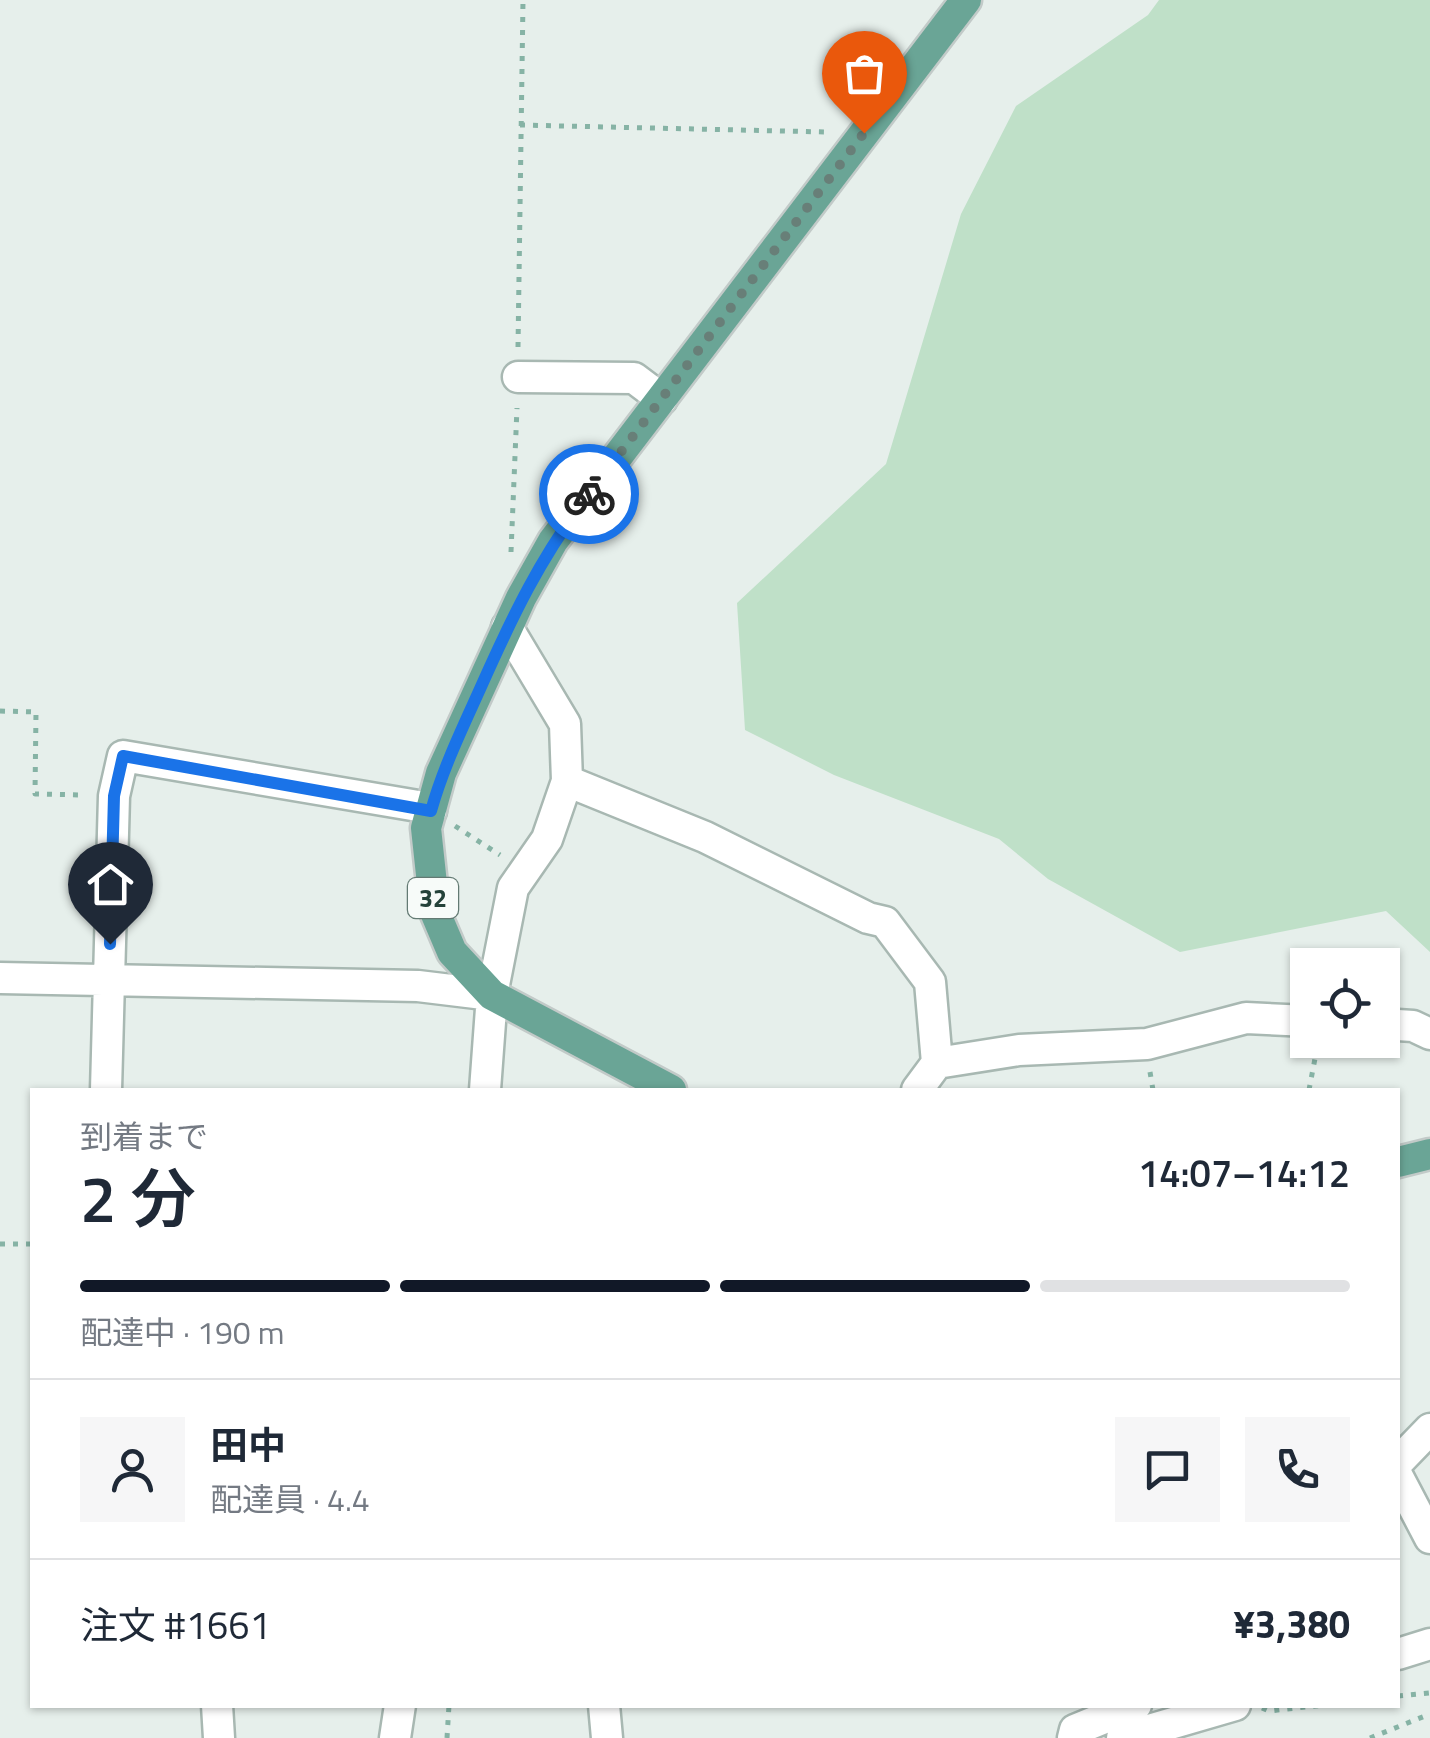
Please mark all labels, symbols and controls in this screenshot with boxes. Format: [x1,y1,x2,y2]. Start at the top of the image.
pin [822,31,907,134]
icon: bag [837,46,892,101]
courier [539,444,639,544]
icon: bike [562,467,617,522]
pin [68,842,153,945]
icon: home [83,857,138,912]
road number: 32 [408,878,458,918]
map controls [1290,948,1400,1058]
button: locate [1290,948,1400,1058]
text: 到着まで [80,1112,208,1160]
text: 14:07–14:12 [1138,1144,1350,1202]
text: 2 分 [80,1148,196,1247]
text: 配達中 · 190 m [80,1308,285,1356]
text: 田中 [210,1416,286,1474]
button: person [80,1417,185,1522]
button: chat [1115,1417,1220,1522]
button: phone [1245,1417,1350,1522]
text: 配達員 · 4.4 [210,1475,370,1523]
text: ¥3,380 [1234,1595,1350,1653]
text: 注文 #1661 [80,1596,271,1654]

